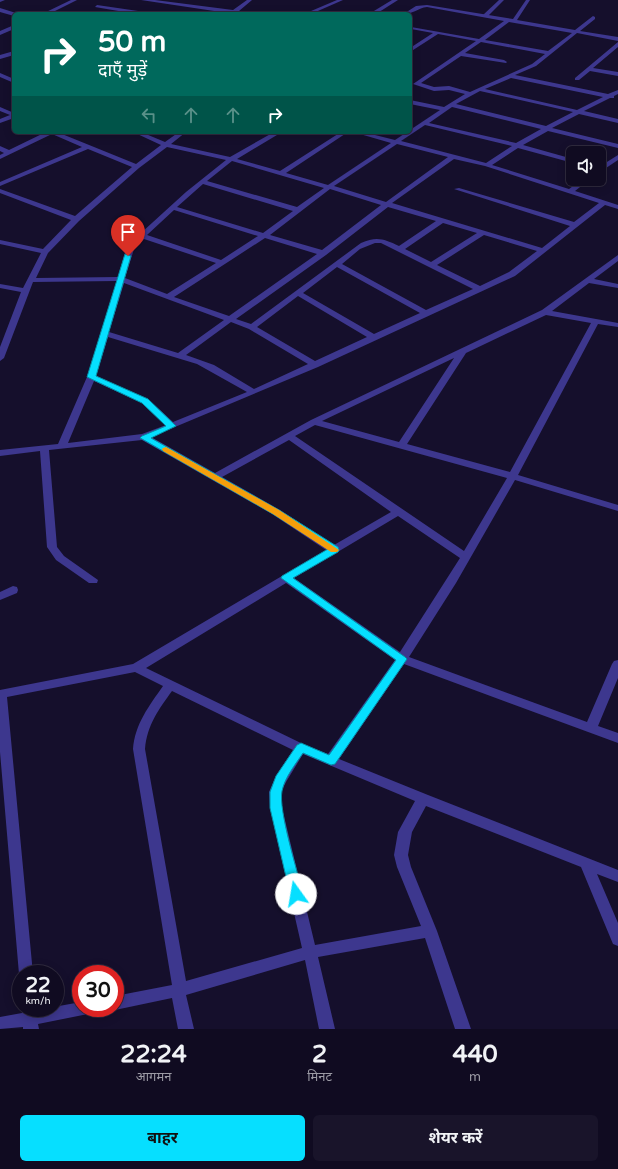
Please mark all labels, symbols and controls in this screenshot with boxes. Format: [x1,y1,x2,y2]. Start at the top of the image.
text: 50 m [98,25,166,59]
icon: right [32,28,84,80]
text: दाएँ मुड़ें [98,59,147,81]
icon: left [138,104,160,126]
icon: ahead [180,104,202,126]
icon: ahead [222,104,244,126]
icon: right [264,104,286,126]
map controls [566,146,606,186]
button: sound [566,146,606,186]
pin [111,215,145,256]
icon: arrive [117,221,139,243]
position arrow [275,873,317,915]
speed limit sign: 30 [72,965,124,1017]
text: 22 [25,974,51,998]
text: km/h [25,995,51,1007]
text: 22:24 [120,1040,187,1069]
text: 2 [312,1040,327,1069]
text: 440 [452,1040,498,1069]
text: आगमन [136,1069,171,1085]
text: मिनट [307,1069,332,1085]
text: m [469,1069,481,1085]
button: बाहर [20,1115,305,1161]
button: शेयर करें [313,1115,598,1161]

